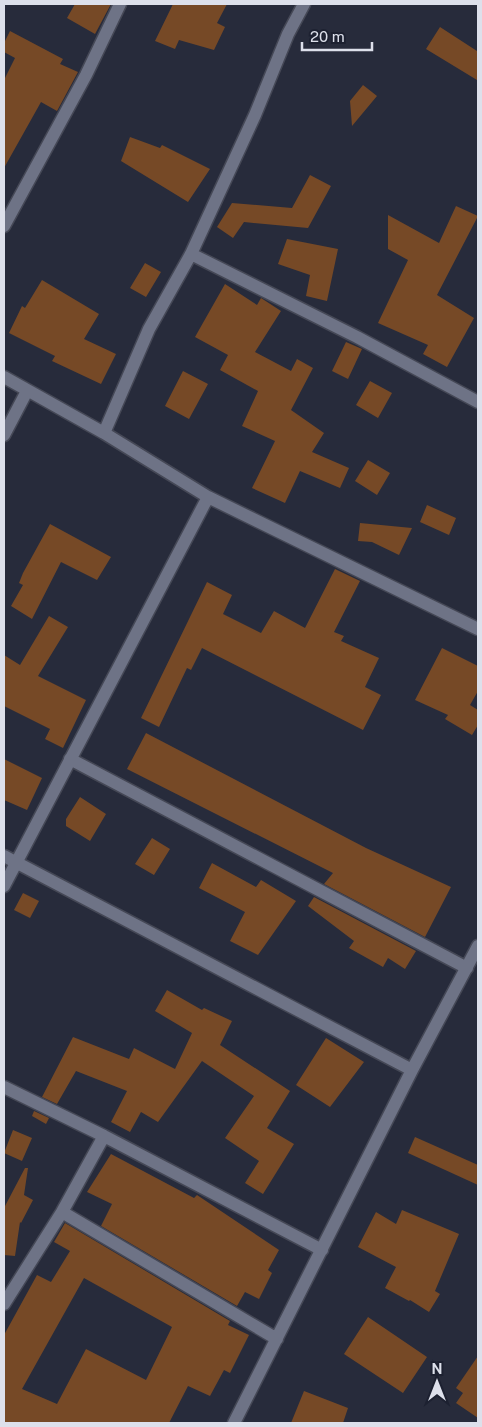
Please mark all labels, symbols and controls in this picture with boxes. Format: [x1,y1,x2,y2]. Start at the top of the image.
scale bar [302,20,372,52]
text: 20 m [310,28,345,45]
north arrow [412,1357,462,1407]
text: N [432,1361,442,1377]

